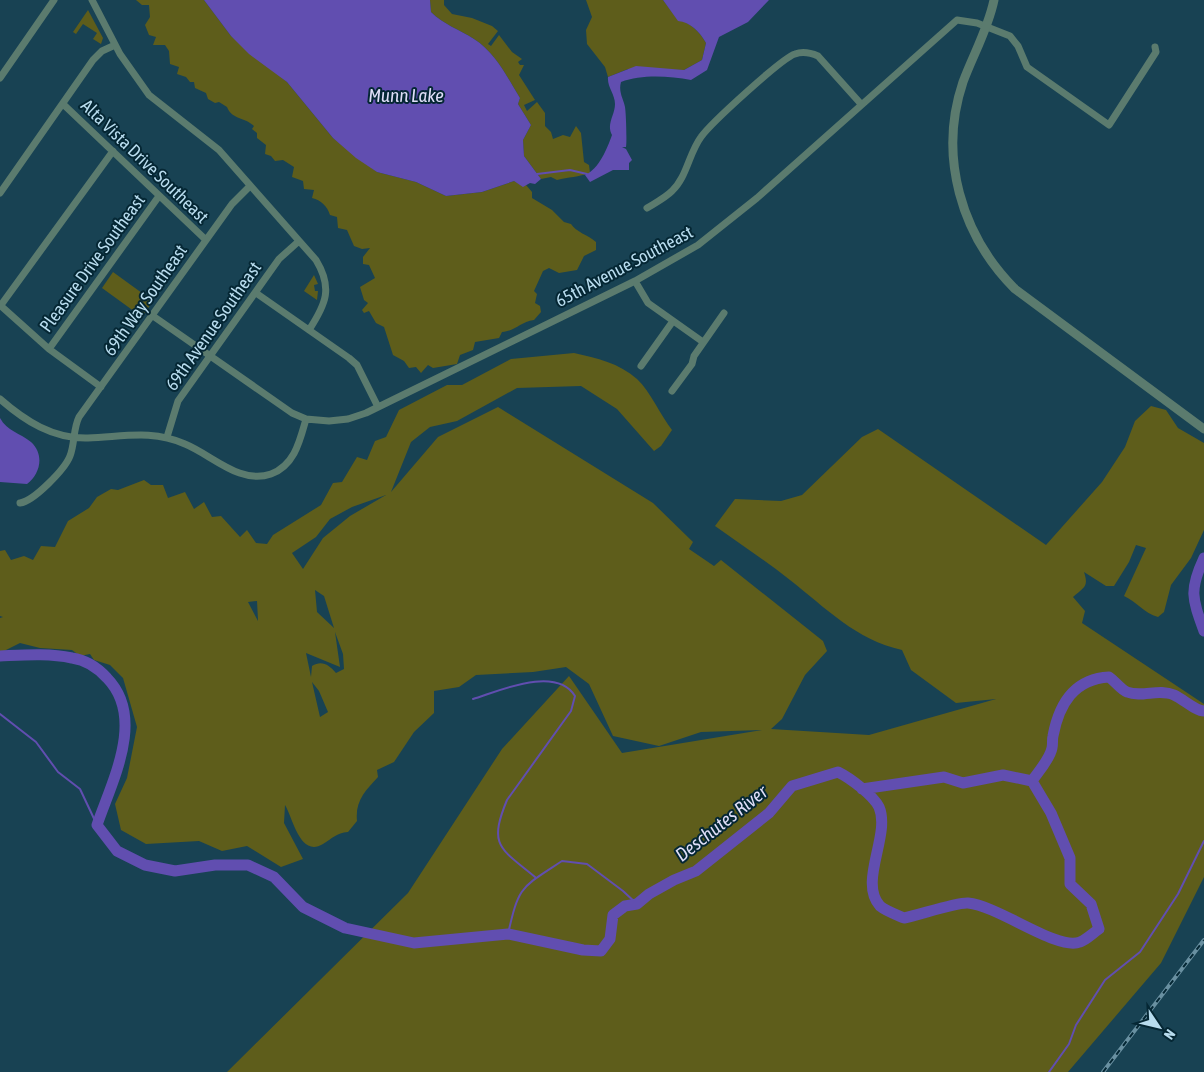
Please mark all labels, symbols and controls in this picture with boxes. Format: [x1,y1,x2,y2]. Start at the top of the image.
water label: Munn Lake [368,84,444,106]
street label: Alta Vista Drive Southeast [77,95,213,227]
street label: Pleasure Drive Southeast [35,190,149,336]
street label: 65th Avenue Southeast [552,221,696,311]
street label: 69th Way Southeast [99,240,191,360]
street label: 69th Avenue Southeast [161,258,265,394]
water label: Deschutes River [671,780,772,866]
north arrow [1134,1002,1184,1052]
text: N [1161,1026,1179,1042]

